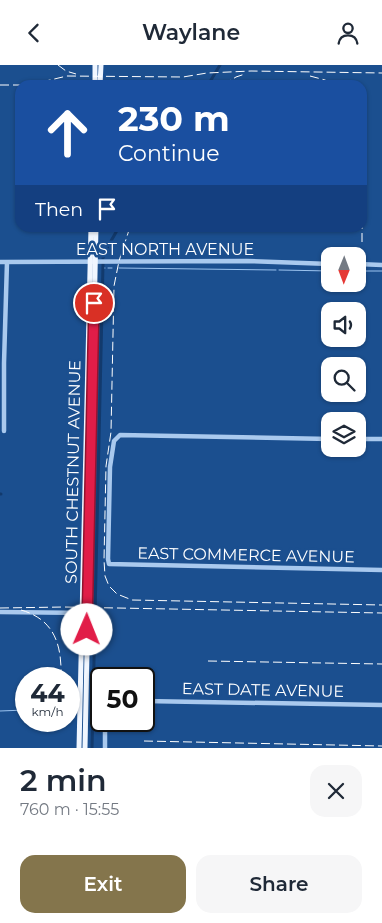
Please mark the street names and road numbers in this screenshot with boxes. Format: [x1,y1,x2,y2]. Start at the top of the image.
street label: EAST NORTH AVENUE [76,240,254,259]
street label: SOUTH CHESTNUT AVENUE [62,360,84,584]
street label: EAST COMMERCE AVENUE [137,544,355,566]
street label: EAST DATE AVENUE [182,679,344,701]

